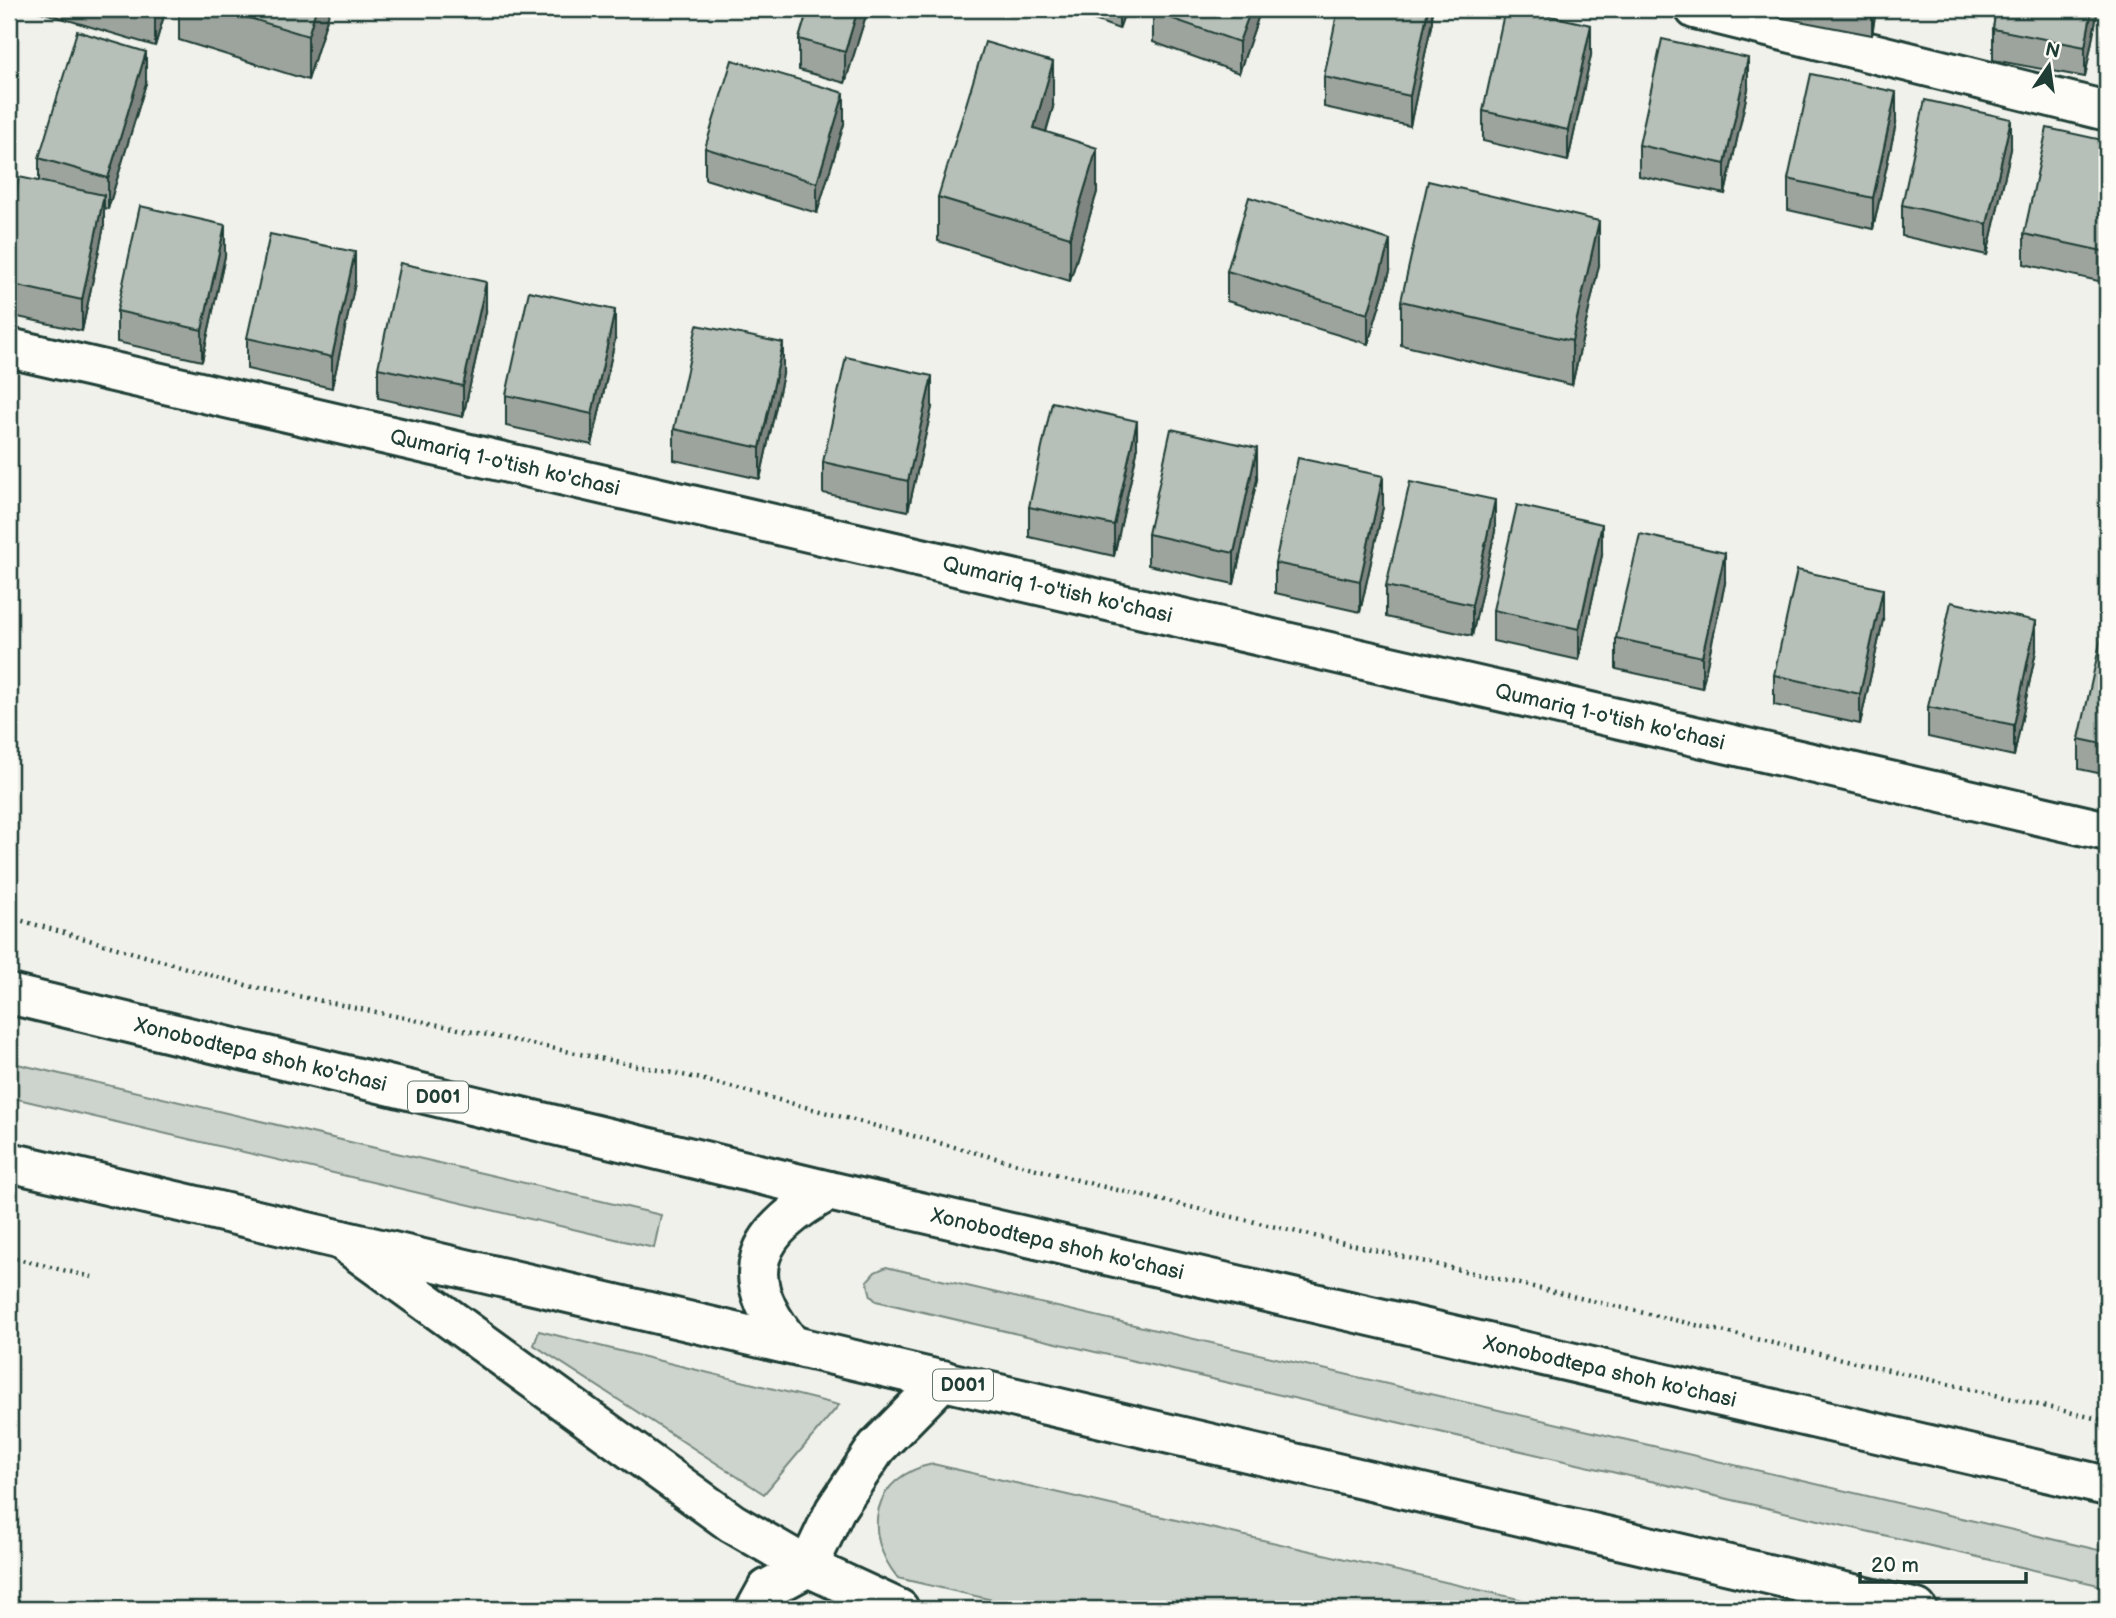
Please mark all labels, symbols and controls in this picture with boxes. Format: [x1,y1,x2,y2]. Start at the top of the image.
north arrow [2014,32,2084,102]
text: N [2043,38,2062,64]
street label: Qumariq 1-o'tish ko'chasi [388,424,622,501]
street label: Qumariq 1-o'tish ko'chasi [940,551,1175,628]
street label: Qumariq 1-o'tish ko'chasi [1493,678,1727,755]
street label: Xonobodtepa shoh ko'chasi [131,1012,389,1097]
road number: D001 [408,1082,468,1112]
street label: Xonobodtepa shoh ko'chasi [928,1202,1186,1285]
street label: Xonobodtepa shoh ko'chasi [1480,1330,1739,1413]
road number: D001 [933,1370,993,1400]
scale bar [1860,1541,2027,1585]
text: 20 m [1871,1553,1919,1578]

